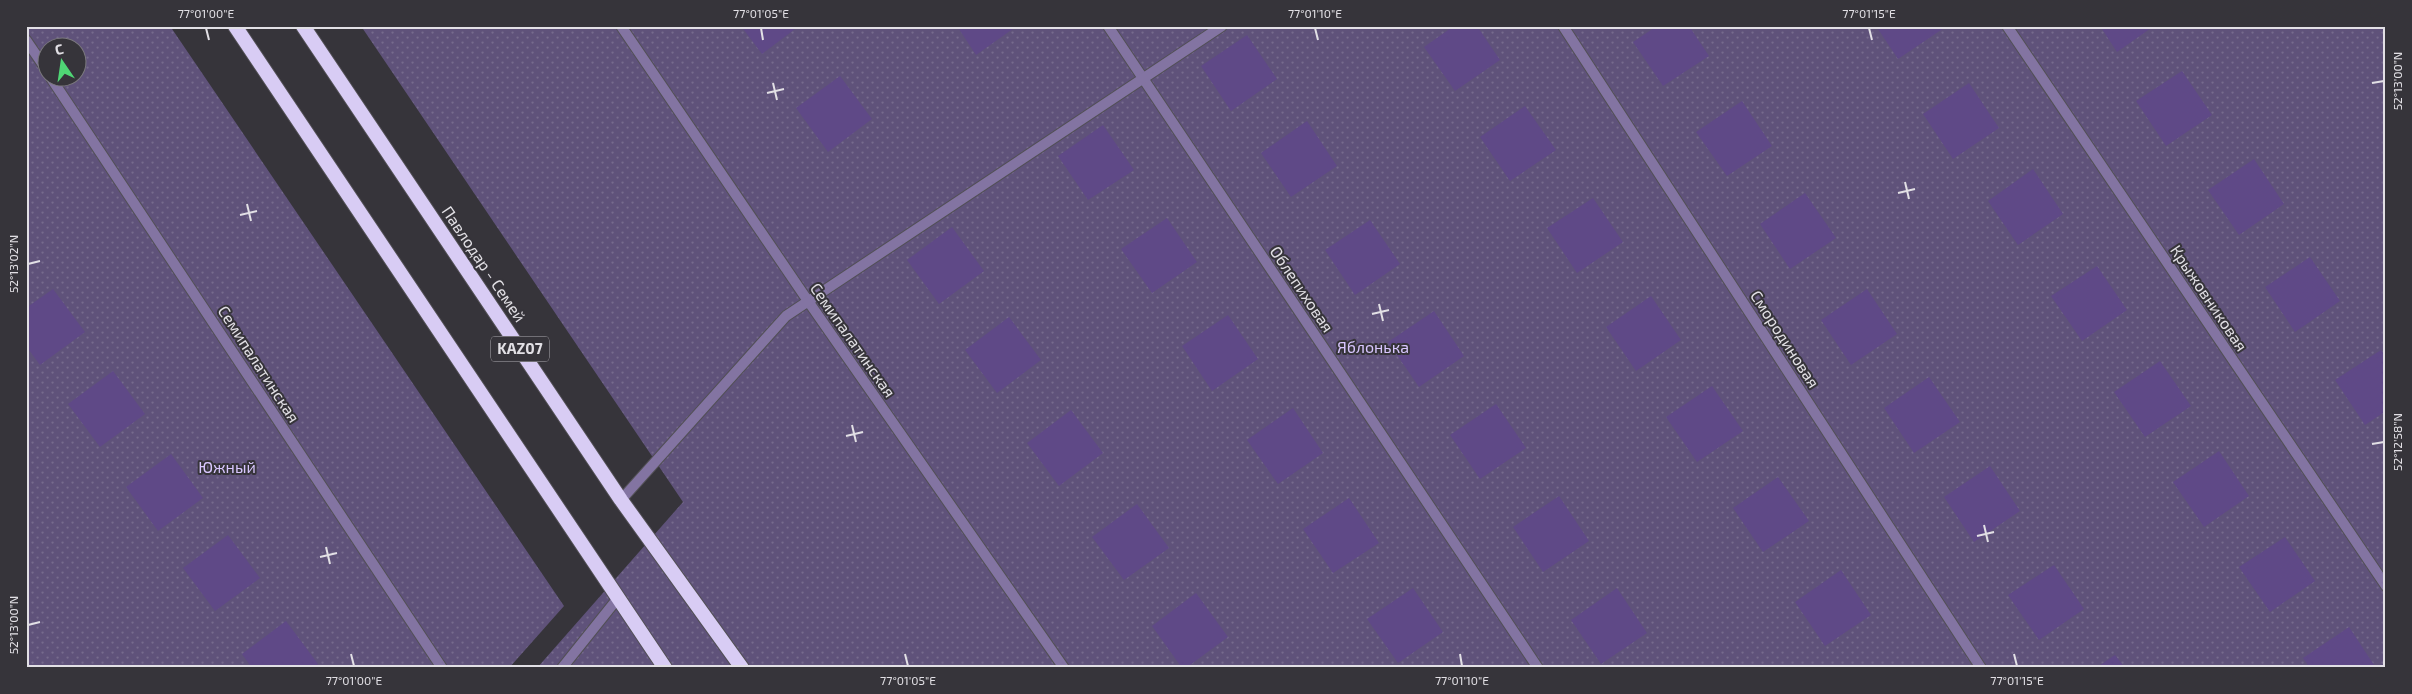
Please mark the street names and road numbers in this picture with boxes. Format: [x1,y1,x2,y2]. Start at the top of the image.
street label: Павлодар - Семей [439,202,530,325]
street label: Крыжовниковая [2167,241,2252,354]
street label: Облепиховая [1267,242,1338,335]
street label: Семипалатинская [807,279,900,401]
street label: Смородиновая [1747,287,1824,391]
street label: Семипалатинская [215,302,304,426]
road number: KAZ07 [491,336,549,362]

